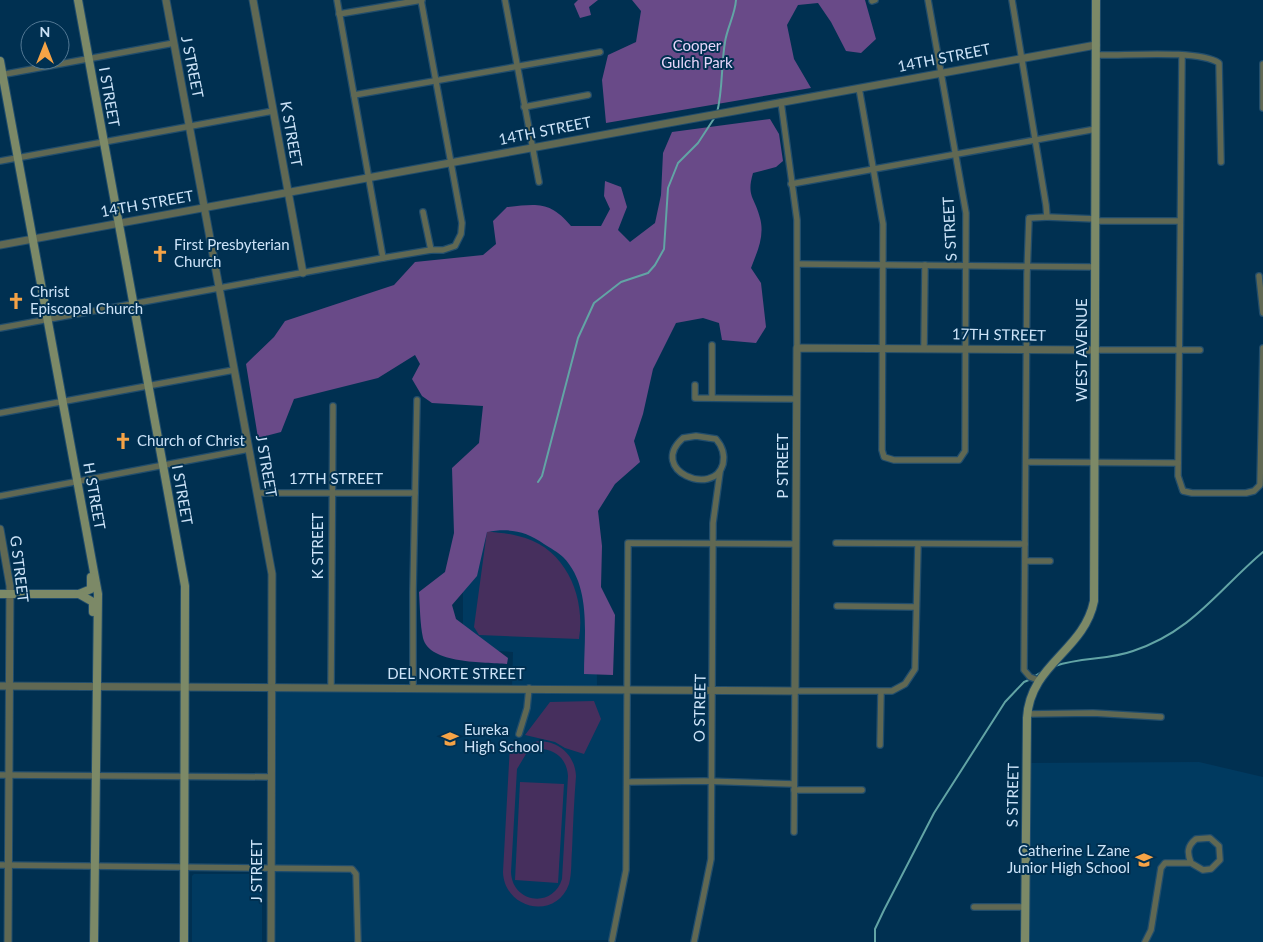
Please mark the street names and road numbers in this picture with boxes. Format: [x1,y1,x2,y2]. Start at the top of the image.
street label: J STREET [178,34,208,99]
street label: 14TH STREET [896,39,992,75]
street label: I STREET [96,65,124,128]
street label: K STREET [277,100,307,168]
street label: 14TH STREET [497,112,593,148]
street label: 14TH STREET [99,186,195,220]
street label: S STREET [938,196,960,262]
street label: WEST AVENUE [1072,298,1090,402]
street label: 17TH STREET [952,324,1046,344]
street label: J STREET [253,433,281,498]
street label: P STREET [773,433,791,499]
street label: H STREET [80,461,110,531]
street label: I STREET [169,463,197,526]
street label: 17TH STREET [289,469,383,487]
street label: K STREET [308,513,326,579]
street label: G STREET [7,534,33,604]
street label: DEL NORTE STREET [387,664,525,682]
street label: O STREET [689,673,709,742]
street label: S STREET [1002,762,1022,827]
street label: J STREET [247,839,265,902]

